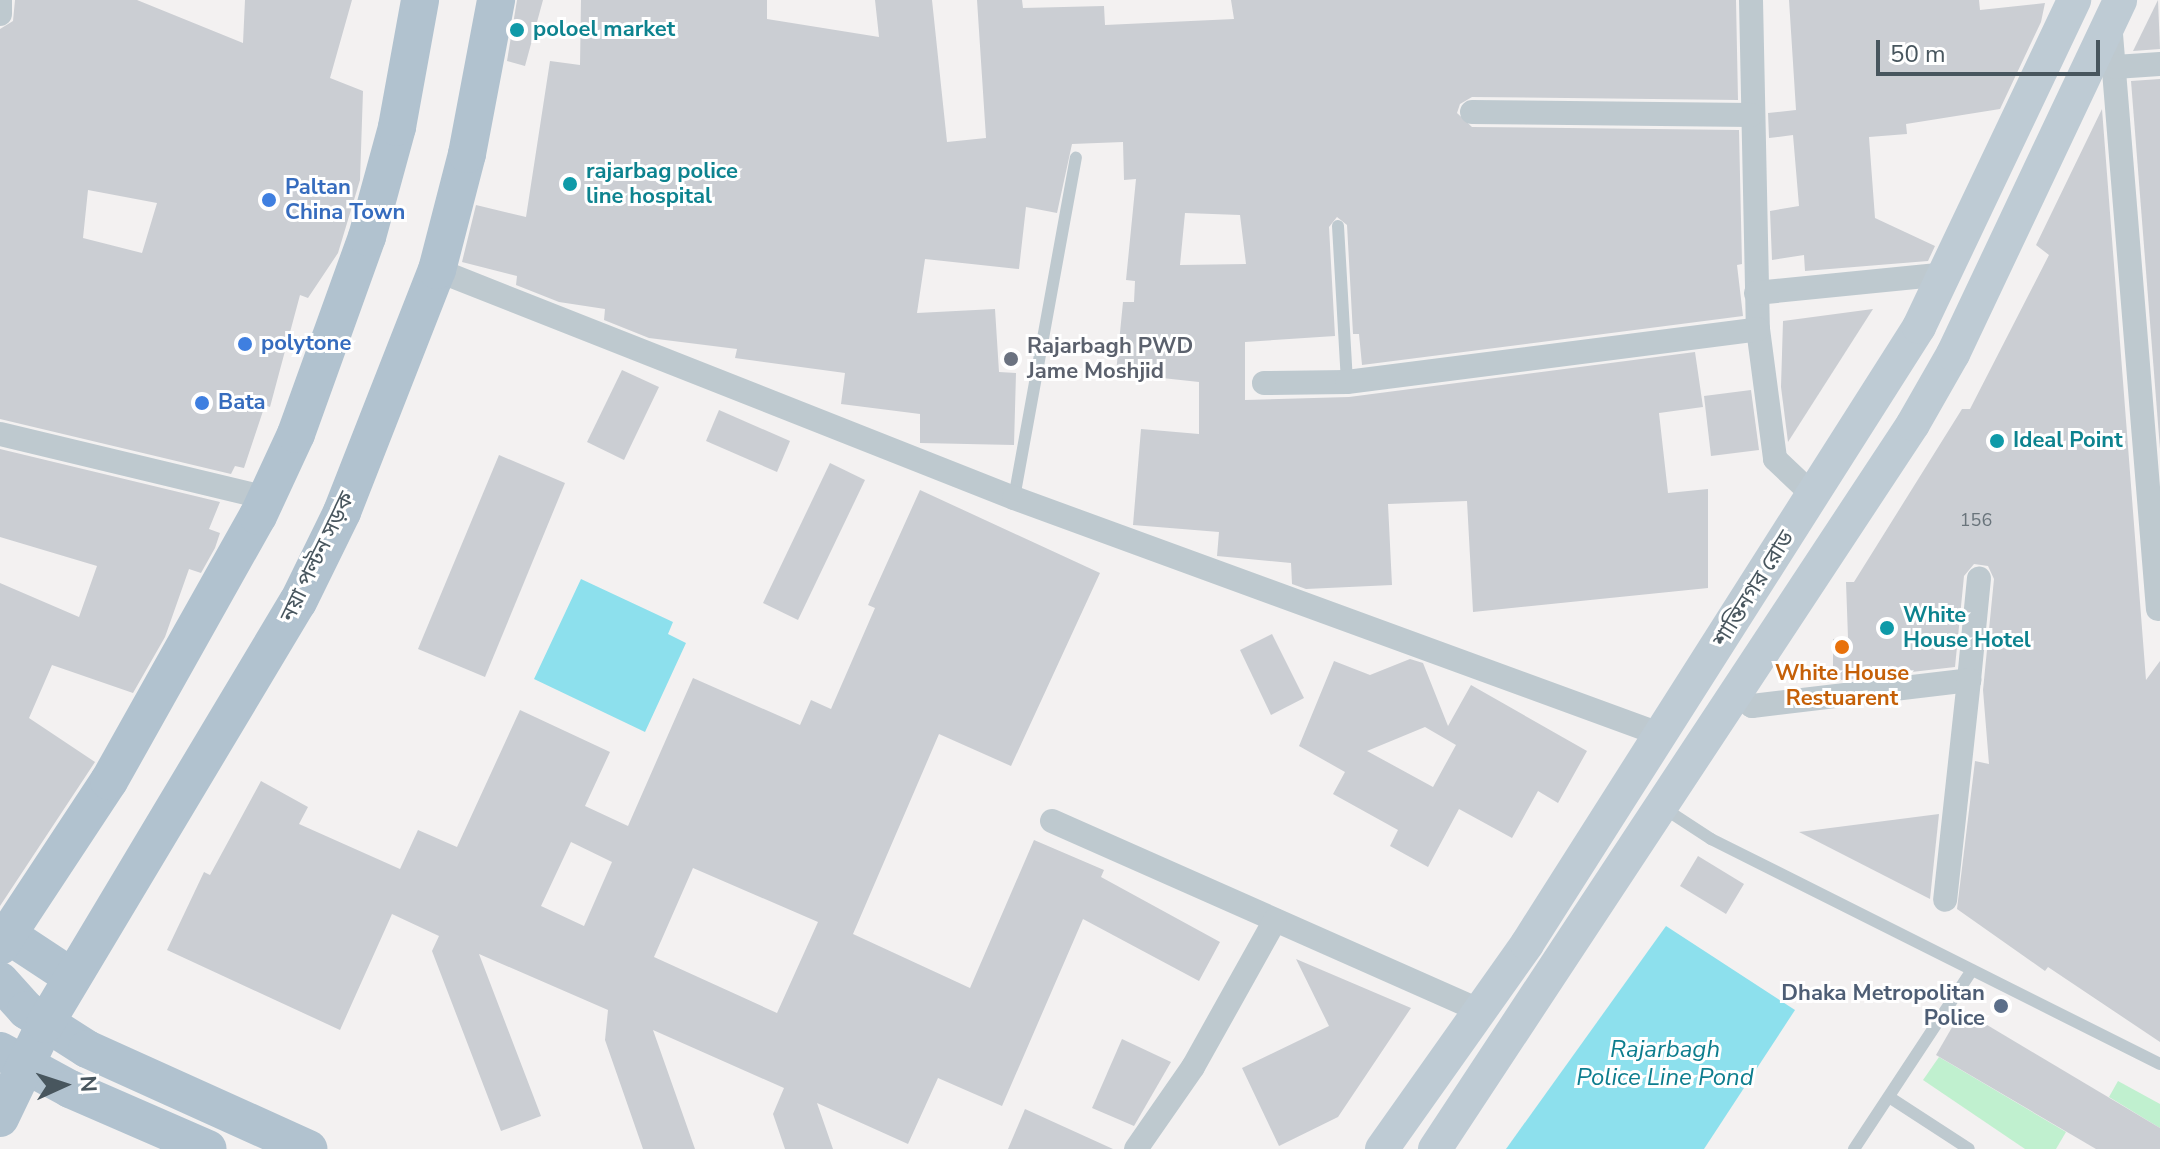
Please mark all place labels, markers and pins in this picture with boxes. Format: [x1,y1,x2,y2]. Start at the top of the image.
place label: poloel market [533,17,675,43]
marker: poloel market [508,21,526,39]
place label: rajarbag police line hospital [586,158,738,210]
place label: Paltan China Town [285,174,405,226]
marker: rajarbag police line hospital [561,175,579,193]
marker: Paltan China Town [260,191,278,209]
place label: polytone [261,331,351,357]
place label: Rajarbagh PWD Jame Moshjid [1027,333,1193,384]
marker: polytone [236,335,254,353]
marker: Rajarbagh PWD Jame Moshjid [1002,350,1020,368]
place label: Bata [218,390,266,416]
marker: Bata [193,394,211,412]
place label: Ideal Point [2013,428,2123,454]
marker: Ideal Point [1988,432,2006,450]
place label: White House Hotel [1903,602,2031,654]
marker: White House Hotel [1878,619,1896,637]
marker: White House Restuarent [1833,638,1851,656]
place label: White House Restuarent [1775,660,1909,712]
place label: Dhaka Metropolitan Police [1781,980,1985,1032]
marker: Dhaka Metropolitan Police [1992,997,2010,1015]

